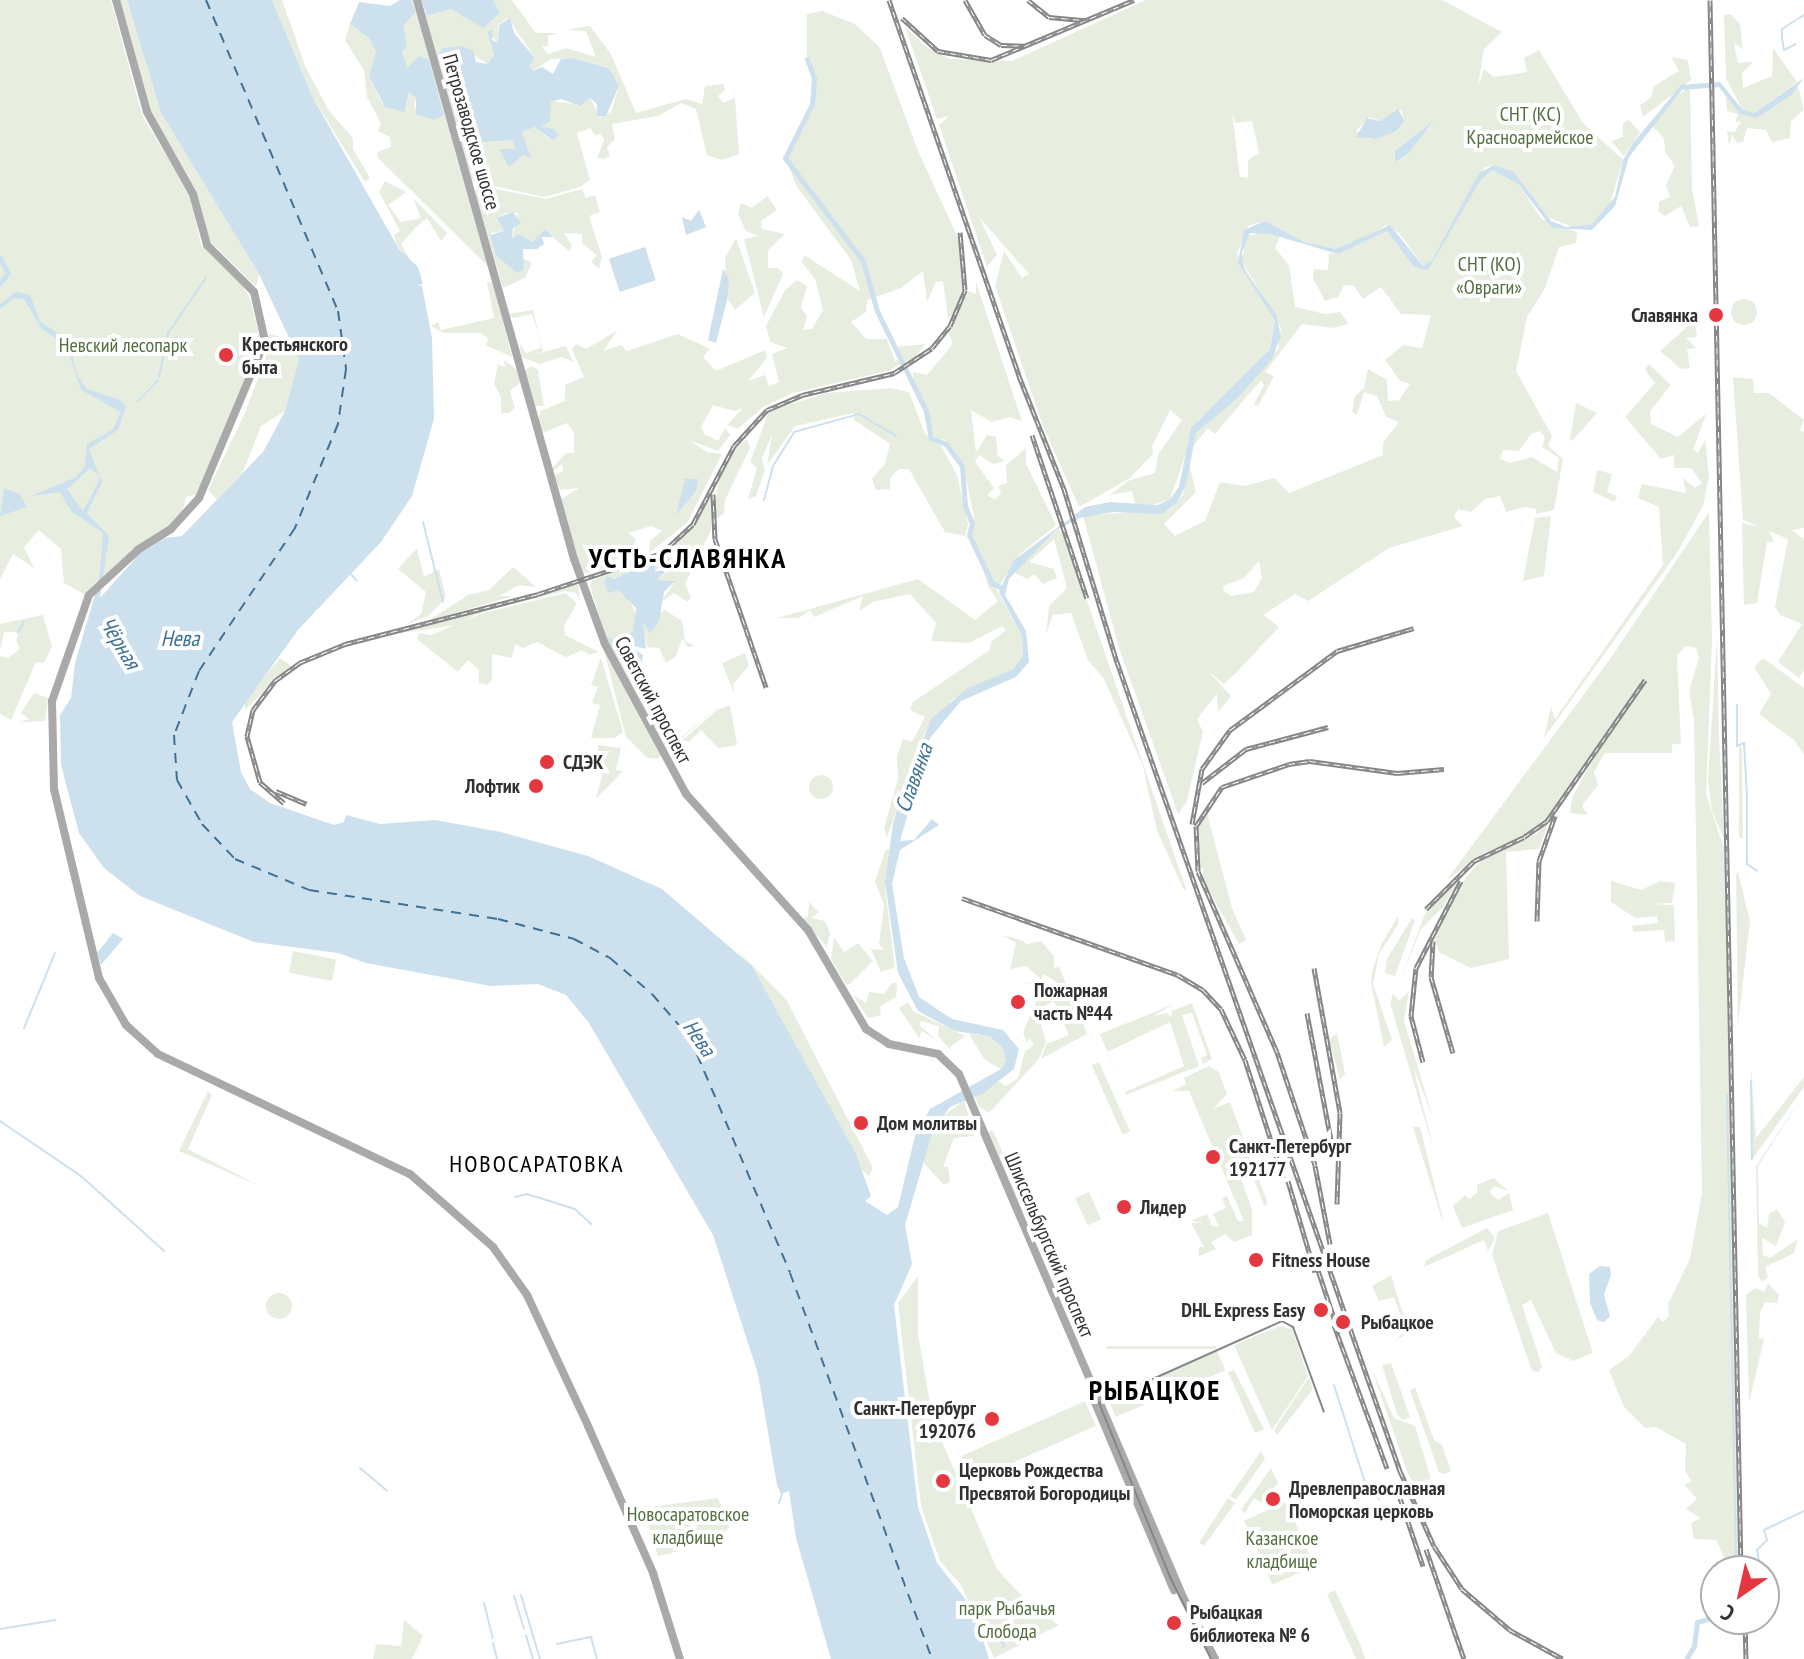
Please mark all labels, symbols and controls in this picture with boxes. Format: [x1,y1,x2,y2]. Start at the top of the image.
street label: Петрозаводское шоссе [437,51,505,213]
park label: СНТ (КС) Красноармейское [1467,102,1593,149]
park label: СНТ (КО) «Овраги» [1456,253,1522,300]
place label: Славянка [1631,303,1698,327]
marker: Славянка [1705,304,1727,326]
place label: Крестьянского быта [242,332,348,379]
park label: Невский лесопарк [59,333,187,357]
marker: Крестьянского быта [217,346,235,364]
district label: УСТЬ-СЛАВЯНКА [589,541,787,575]
water label: Чёрная [94,612,146,674]
water label: Нева [161,626,199,652]
street label: Советский проспект [609,632,697,768]
water label: Славянка [889,740,939,816]
place label: СДЭК [563,750,603,774]
marker: СДЭК [538,753,556,771]
place label: Лофтик [465,774,520,798]
marker: Лофтик [527,777,545,795]
place label: Пожарная часть №44 [1034,978,1113,1025]
marker: Пожарная часть №44 [1009,993,1027,1011]
water label: Нева [677,1015,721,1061]
place label: Дом молитвы [877,1111,977,1135]
marker: Дом молитвы [852,1114,870,1132]
place label: Санкт-Петербург 192177 [1229,1134,1351,1181]
marker: Санкт-Петербург 192177 [1204,1148,1222,1166]
street label: Шлиссельбургский проспект [999,1149,1099,1341]
district label: НОВОСАРАТОВКА [449,1150,625,1178]
place label: Лидер [1140,1195,1186,1219]
marker: Лидер [1115,1198,1133,1216]
place label: Fitness House [1272,1248,1370,1272]
marker: Fitness House [1247,1251,1265,1269]
place label: DHL Express Easy [1180,1298,1305,1322]
marker: DHL Express Easy [1312,1301,1330,1319]
place label: Рыбацкое [1361,1310,1434,1334]
marker: Рыбацкое [1332,1311,1354,1333]
district label: РЫБАЦКОЕ [1089,1373,1221,1407]
place label: Санкт-Петербург 192076 [854,1396,976,1443]
marker: Санкт-Петербург 192076 [983,1410,1001,1428]
place label: Церковь Рождества Пресвятой Богородицы [959,1458,1130,1505]
marker: Церковь Рождества Пресвятой Богородицы [934,1472,952,1490]
place label: Древлеправославная Поморская церковь [1289,1476,1445,1523]
marker: Древлеправославная Поморская церковь [1264,1490,1282,1508]
park label: Новосаратовское кладбище [627,1502,749,1549]
park label: Казанское кладбище [1245,1526,1319,1573]
north arrow [1700,1555,1780,1635]
park label: парк Рыбачья Слобода [959,1597,1055,1644]
text: С [1716,1599,1740,1628]
place label: Рыбацкая библиотека № 6 [1190,1600,1310,1647]
marker: Рыбацкая библиотека № 6 [1165,1614,1183,1632]

